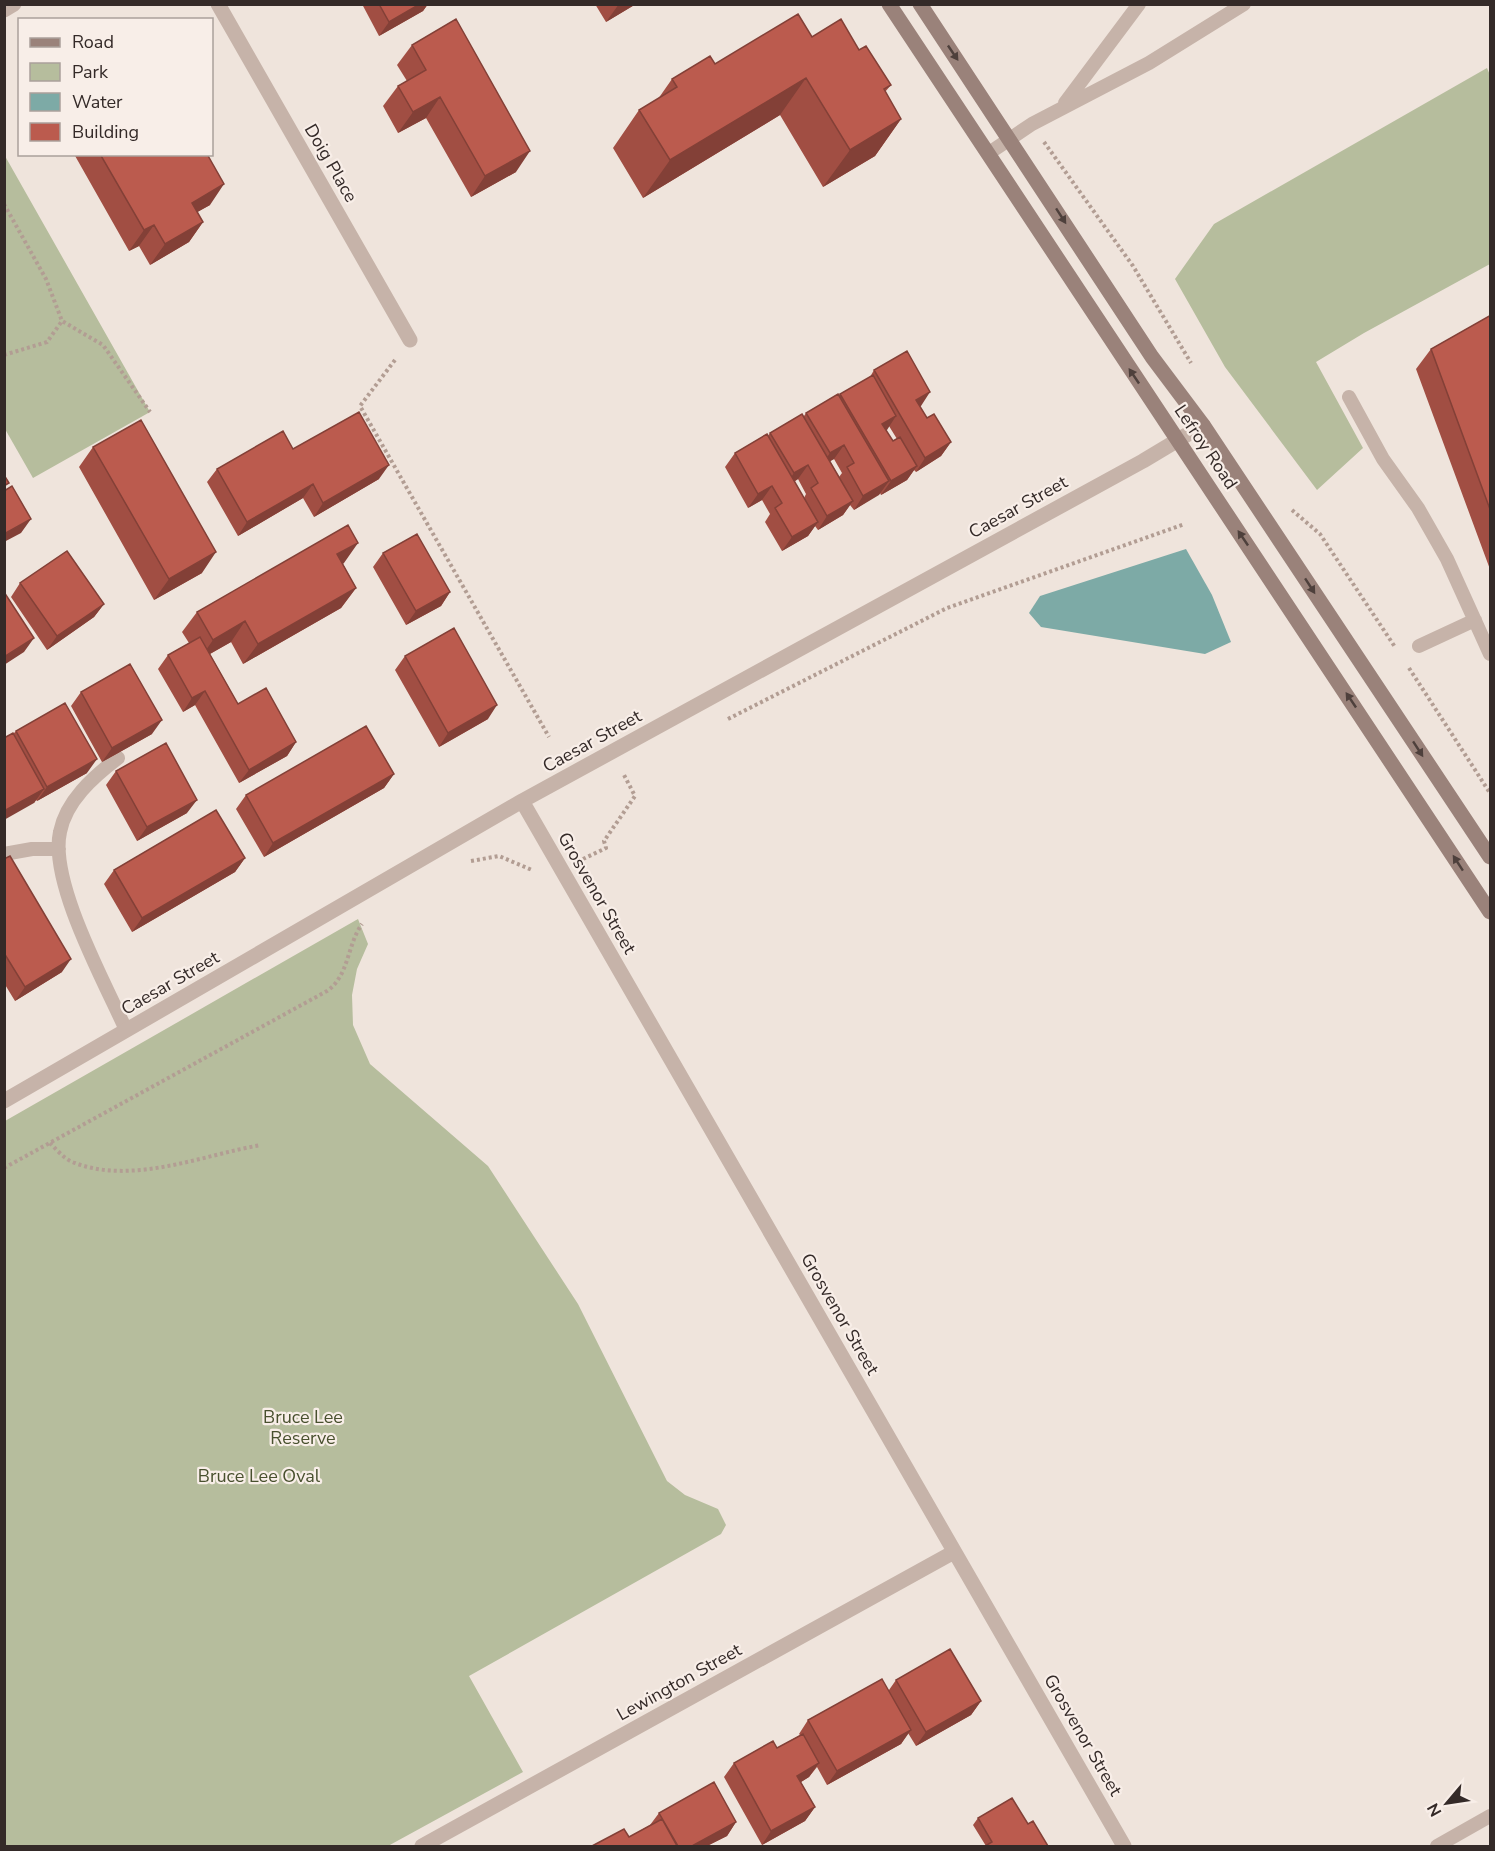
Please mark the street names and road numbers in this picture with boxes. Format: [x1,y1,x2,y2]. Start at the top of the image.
street label: Doig Place [299,119,363,207]
street label: Lefroy Road [1169,400,1243,494]
street label: Caesar Street [964,470,1072,544]
street label: Caesar Street [538,704,646,778]
street label: Grosvenor Street [552,828,642,959]
street label: Caesar Street [117,945,224,1021]
street label: Grosvenor Street [795,1249,885,1380]
street label: Lewington Street [612,1637,746,1726]
street label: Grosvenor Street [1038,1670,1128,1801]

